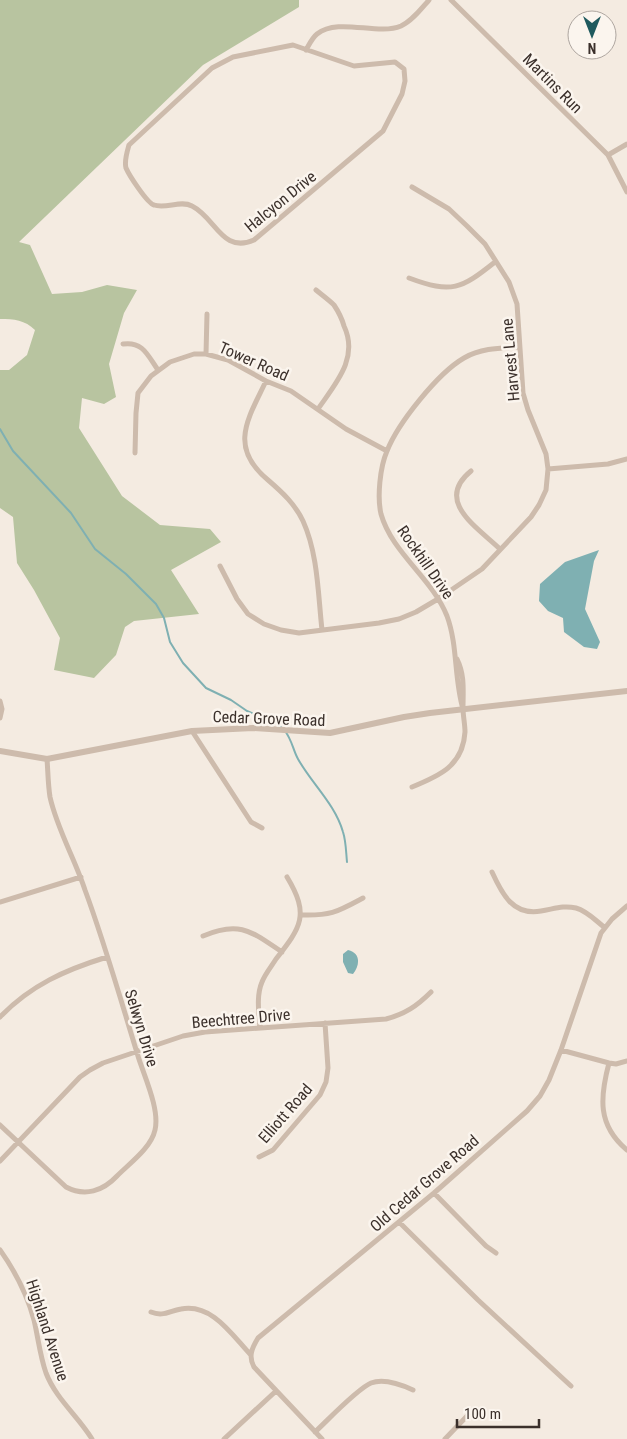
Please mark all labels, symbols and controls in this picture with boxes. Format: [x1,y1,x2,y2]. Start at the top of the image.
north arrow [567,10,617,60]
text: N [588,40,596,56]
street label: Martins Run [519,50,586,117]
street label: Halcyon Drive [241,167,320,236]
street label: Harvest Lane [497,318,524,402]
street label: Tower Road [216,338,292,385]
street label: Rockhill Drive [393,522,458,603]
street label: Cedar Grove Road [212,707,326,730]
street label: Selwyn Drive [121,987,162,1069]
street label: Beechtree Drive [191,1005,291,1032]
street label: Elliott Road [255,1080,316,1147]
street label: Old Cedar Grove Road [366,1131,483,1236]
street label: Highland Avenue [22,1277,73,1383]
scale bar [457,1396,540,1428]
text: 100 m [464,1405,501,1423]

